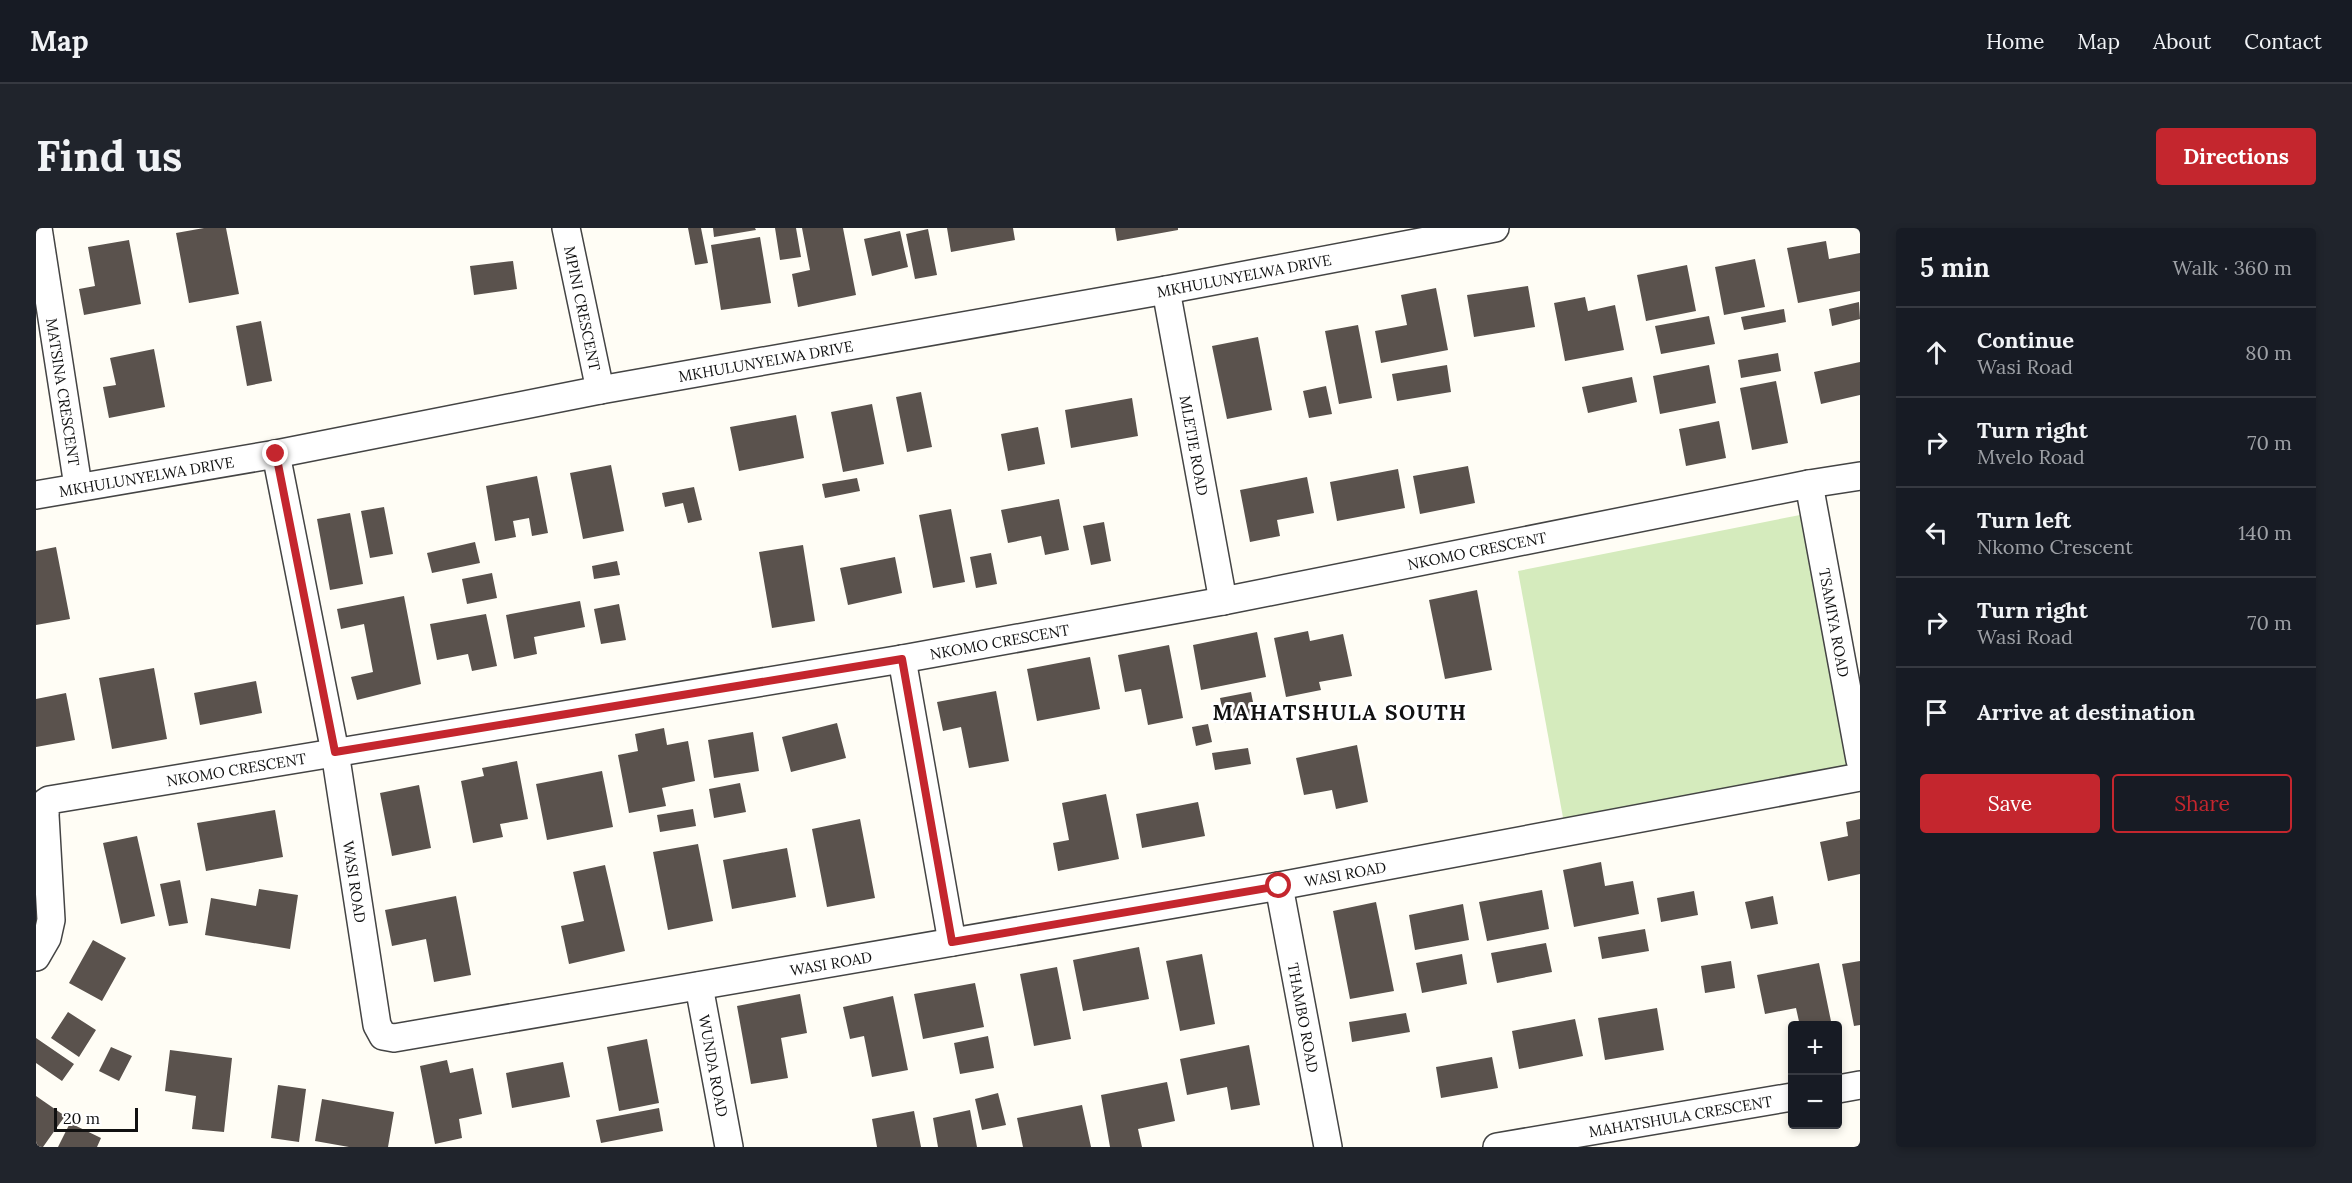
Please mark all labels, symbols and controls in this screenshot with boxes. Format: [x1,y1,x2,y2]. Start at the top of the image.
text: Map [30,23,89,59]
text: Home [1986,28,2044,55]
text: Map [2077,28,2120,55]
text: About [2153,28,2211,55]
text: Contact [2244,28,2322,55]
button: Directions [2156,128,2316,185]
text: Find us [36,129,182,183]
street label: MPINI CRESCENT [561,244,605,373]
street label: MKHULUNYELWA DRIVE [1155,250,1333,301]
text: 5 min [1920,251,1990,284]
text: Walk · 360 m [2173,255,2292,280]
street label: MATSINA CRESCENT [43,317,84,468]
text: Continue [1977,326,2074,354]
street label: MKHULUNYELWA DRIVE [677,336,855,385]
icon: ahead [1920,336,1953,369]
text: 80 m [2245,340,2292,365]
text: Wasi Road [1977,354,2073,379]
street label: MLETJE ROAD [1176,394,1213,497]
text: Turn right [1977,416,2088,444]
icon: right [1920,426,1953,459]
text: 70 m [2247,430,2292,455]
route end [262,440,288,466]
text: Mvelo Road [1977,444,2085,469]
street label: MKHULUNYELWA DRIVE [57,452,235,500]
text: Turn left [1977,506,2071,534]
icon: left [1920,516,1953,549]
text: 140 m [2238,520,2292,545]
street label: NKOMO CRESCENT [1406,527,1549,573]
text: Nkomo Crescent [1977,534,2133,559]
street label: TSAMIYA ROAD [1815,567,1854,679]
text: Turn right [1977,596,2088,624]
icon: right [1920,606,1953,639]
text: 70 m [2247,610,2292,635]
street label: NKOMO CRESCENT [928,619,1071,663]
text: Wasi Road [1977,624,2073,649]
icon: arrive [1920,696,1953,729]
text: Arrive at destination [1977,698,2195,726]
district label: MAHATSHULA SOUTH [1212,699,1468,726]
street label: NKOMO CRESCENT [165,748,308,790]
button: Save [1920,774,2100,833]
button: Share [2112,774,2292,833]
street label: WASI ROAD [339,839,371,924]
street label: WASI ROAD [1303,857,1388,891]
route start [1265,872,1291,898]
street label: WASI ROAD [788,947,873,979]
street label: THAMBO ROAD [1284,961,1323,1074]
street label: WUNDA ROAD [695,1013,733,1118]
map controls [1788,1021,1842,1129]
button: + [1788,1021,1842,1075]
button: − [1788,1075,1842,1129]
street label: MAHATSHULA CRESCENT [1587,1091,1774,1141]
scale bar [54,1105,138,1132]
text: 20 m [63,1108,100,1128]

